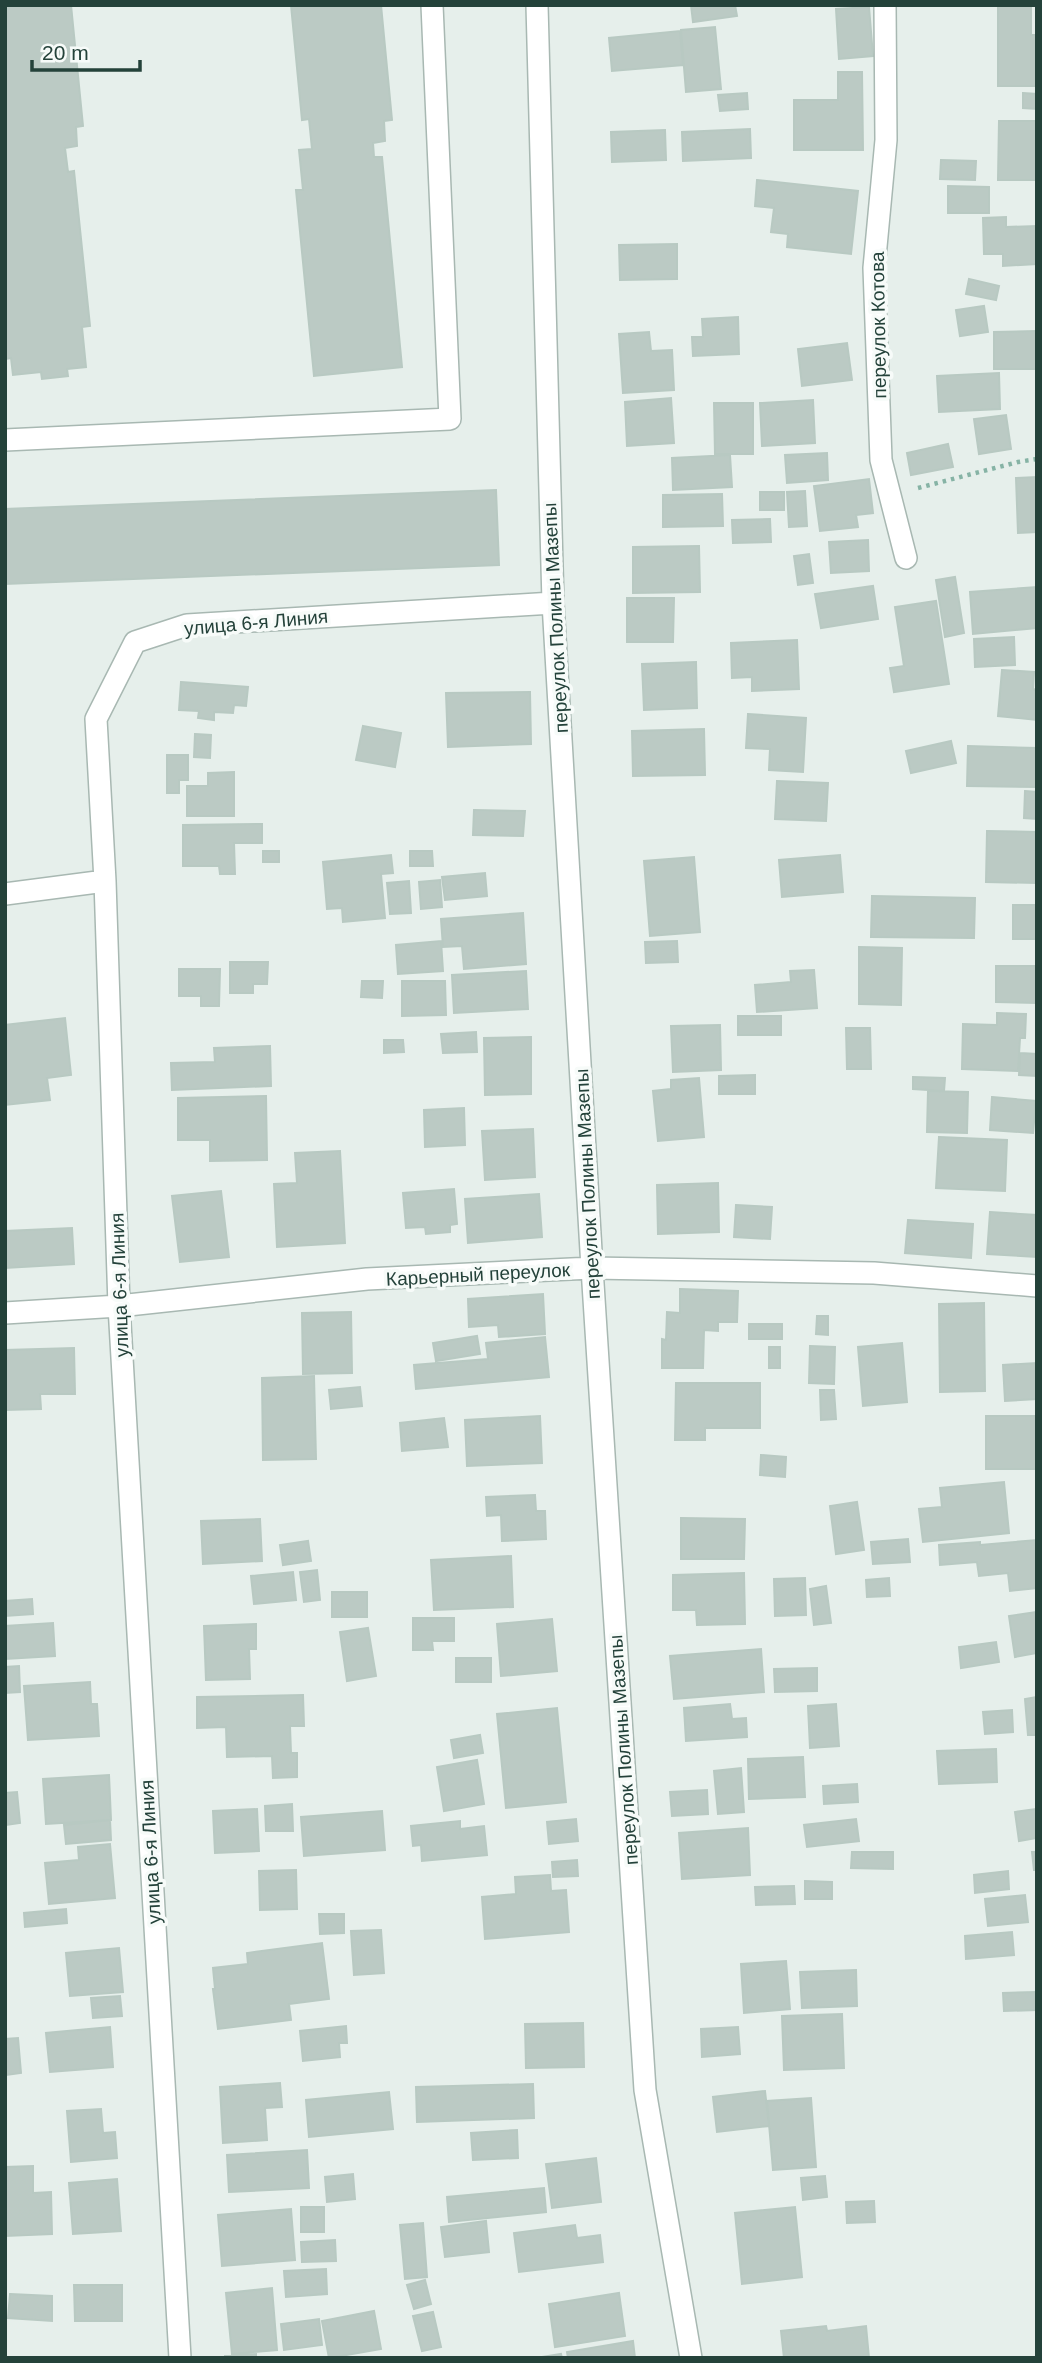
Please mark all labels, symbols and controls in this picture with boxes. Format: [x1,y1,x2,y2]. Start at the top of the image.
scale bar [32,28,140,72]
text: 20 m [42,41,89,64]
street label: переулок Котова [867,251,890,399]
street label: переулок Полины Мазепы [539,502,572,734]
street label: улица 6-я Линия [183,606,329,639]
street label: переулок Полины Мазепы [571,1068,604,1300]
street label: улица 6-я Линия [106,1212,133,1358]
street label: Карьерный переулок [385,1259,571,1290]
street label: переулок Полины Мазепы [605,1634,642,1866]
street label: улица 6-я Линия [136,1779,165,1925]

